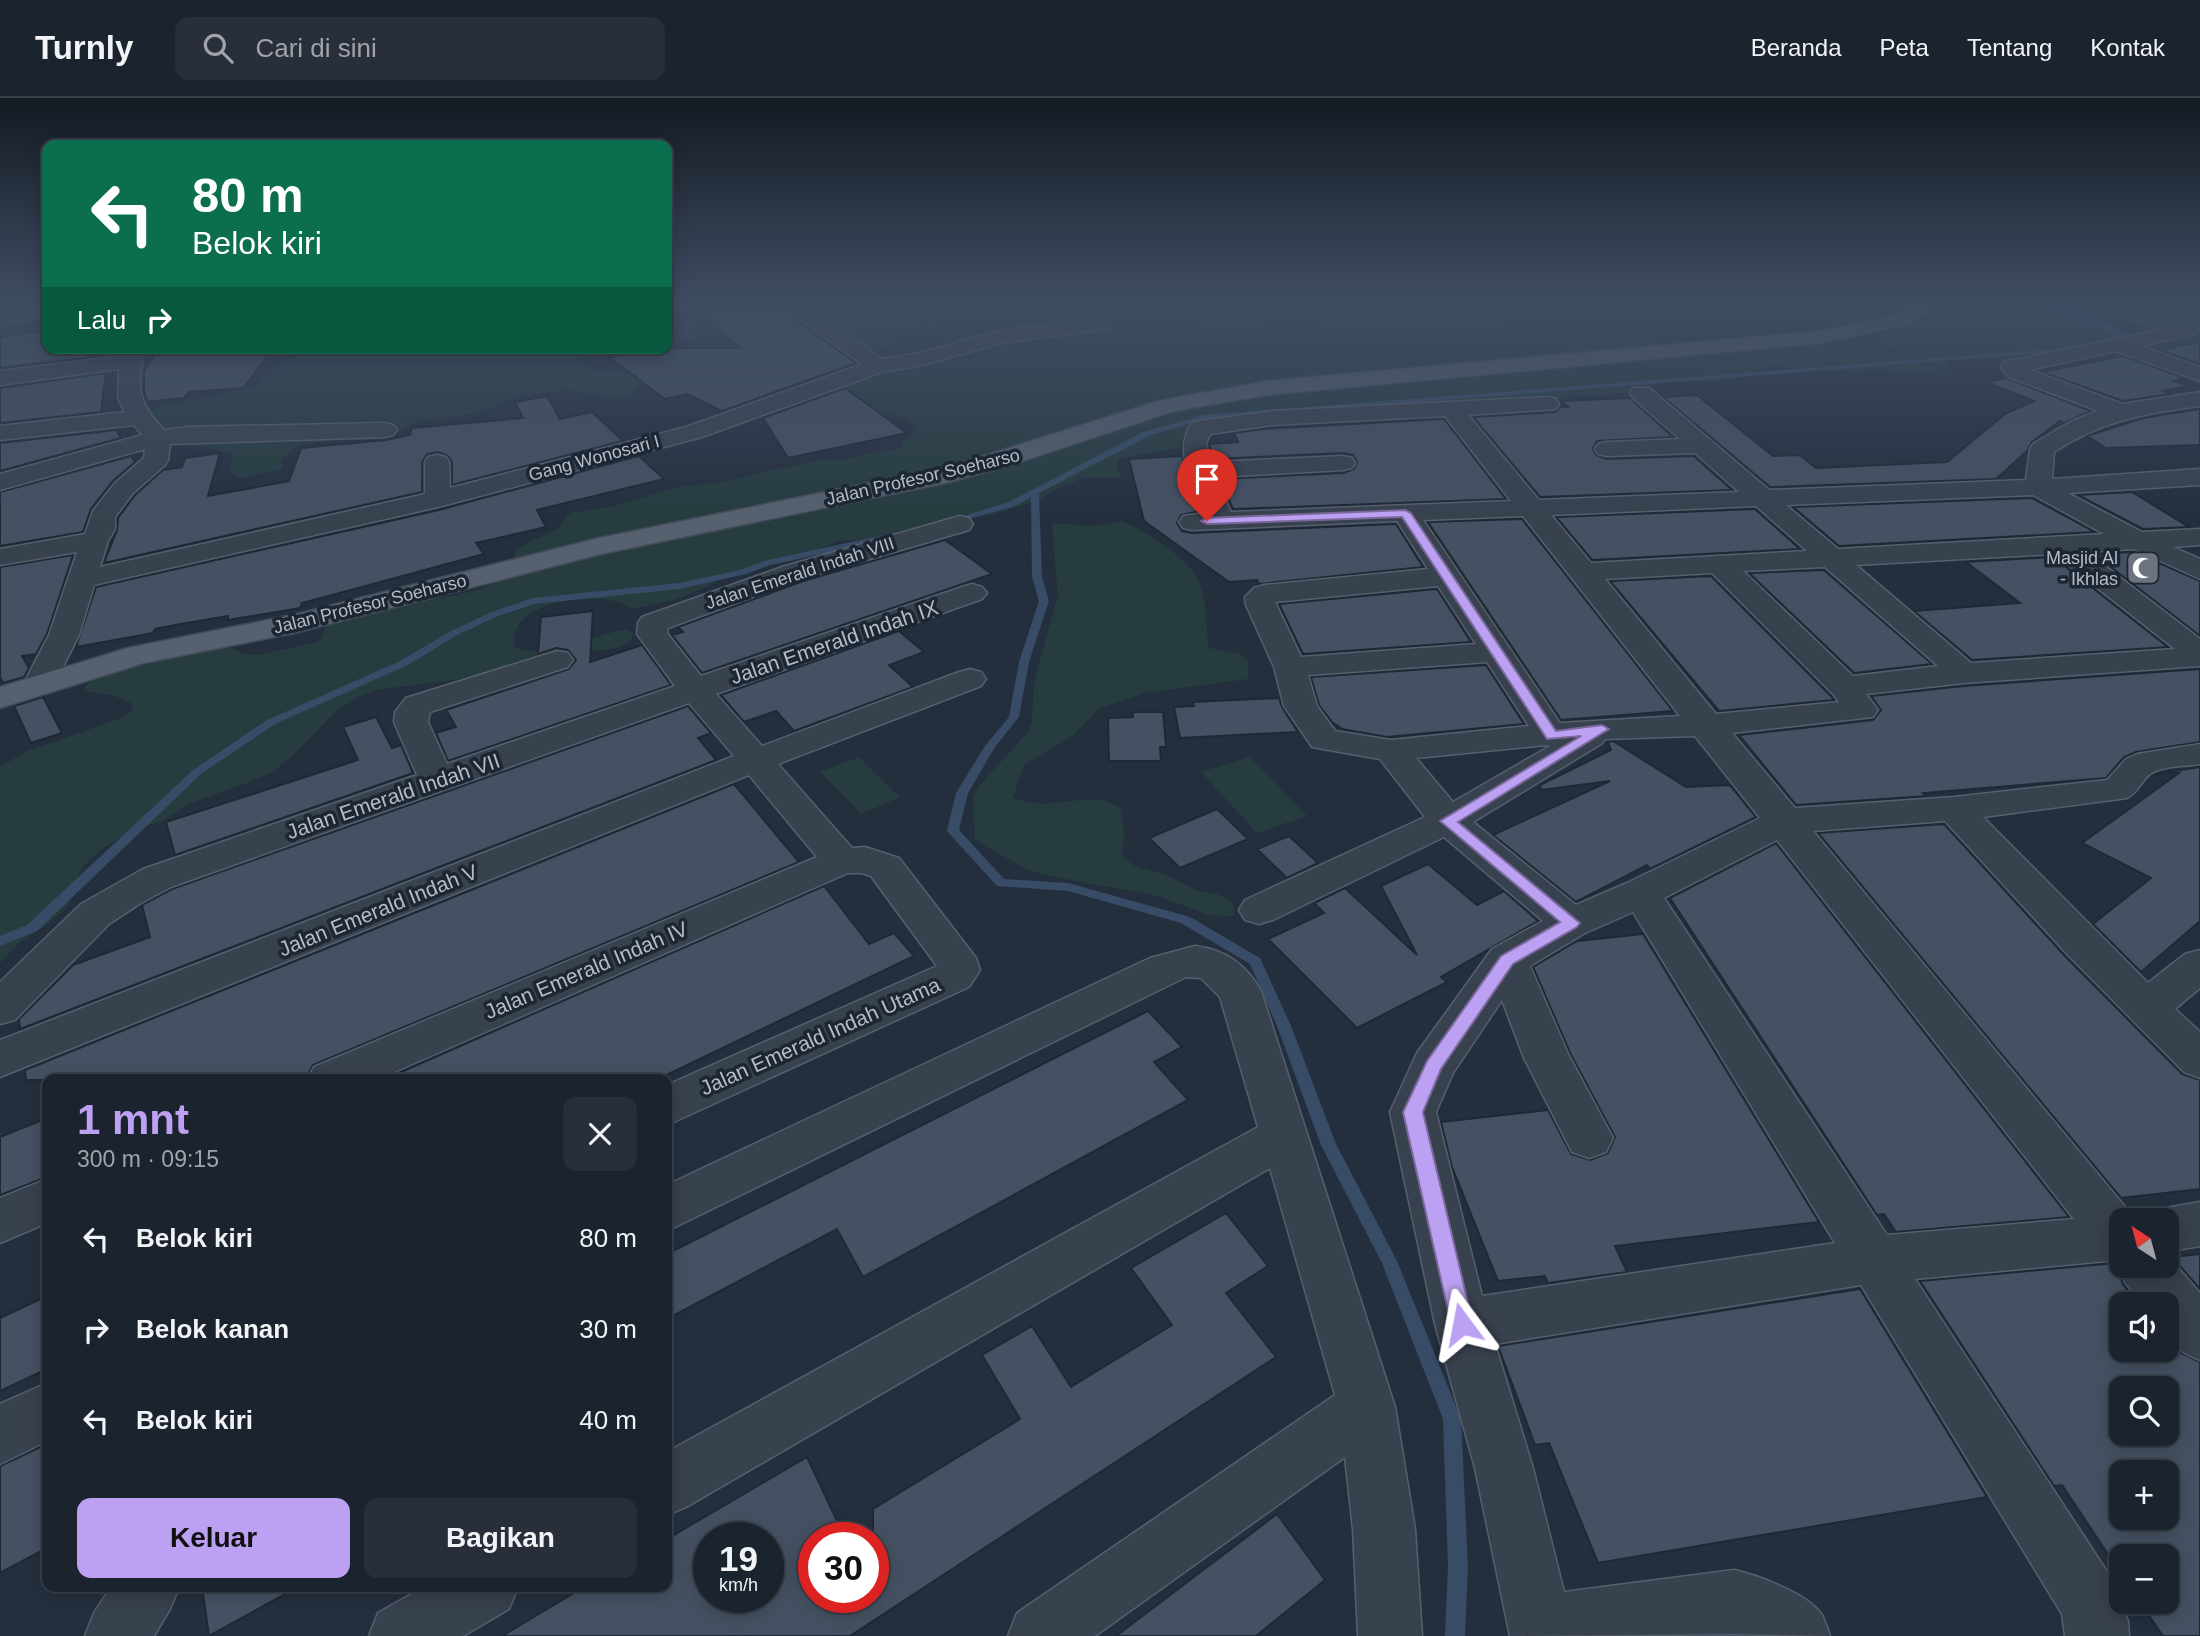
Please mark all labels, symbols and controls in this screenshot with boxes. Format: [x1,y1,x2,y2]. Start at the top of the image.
search box [175,17,665,80]
text: Turnly [35,29,133,66]
icon: search [199,29,237,67]
text: Cari di sini [255,33,377,63]
text: Beranda [1751,34,1842,61]
text: Peta [1880,34,1929,61]
text: Tentang [1967,34,2052,61]
text: Kontak [2090,34,2165,61]
icon: left [77,168,168,259]
text: 80 m [192,168,304,222]
text: Belok kiri [192,225,322,261]
icon: right [140,301,178,339]
text: Lalu [77,305,126,335]
street label: Gang Wonosari I [526,431,662,485]
street label: Jalan Profesor Soeharso [824,445,1022,509]
pin [1177,449,1237,521]
icon: arrive [1188,460,1226,498]
street label: Jalan Emerald Indah VIII [703,533,897,613]
place label: Masjid Al - Ikhlas [2046,548,2118,589]
mosque icon: Masjid Al - Ikhlas [2124,549,2162,587]
street label: Jalan Profesor Soeharso [271,570,469,638]
street label: Jalan Emerald Indah IX [727,596,941,688]
street label: Jalan Emerald Indah VII [283,749,503,843]
street label: Jalan Emerald Indah V [275,860,481,960]
street label: Jalan Emerald Indah IV [481,917,691,1023]
street label: Jalan Emerald Indah Utama [696,972,944,1099]
text: 1 mnt [77,1096,189,1143]
button: close [563,1097,637,1171]
text: 300 m · 09:15 [77,1146,219,1172]
north arrow [2109,1208,2179,1278]
map controls [2109,1208,2179,1614]
icon: left [77,1220,115,1258]
text: Belok kiri [136,1223,253,1253]
text: 80 m [579,1223,637,1253]
position arrow [1425,1287,1499,1361]
button: sound [2109,1292,2179,1362]
icon: right [77,1311,115,1349]
text: Belok kanan [136,1314,289,1344]
text: 30 m [579,1314,637,1344]
button: search [2109,1376,2179,1446]
icon: left [77,1402,115,1440]
text: Belok kiri [136,1405,253,1435]
text: 40 m [579,1405,637,1435]
button: + [2109,1460,2179,1530]
button: Keluar [77,1498,350,1578]
button: Bagikan [364,1498,637,1578]
speed limit sign: 30 [798,1522,889,1613]
text: 19 [719,1539,758,1578]
button: − [2109,1544,2179,1614]
text: km/h [719,1575,758,1595]

